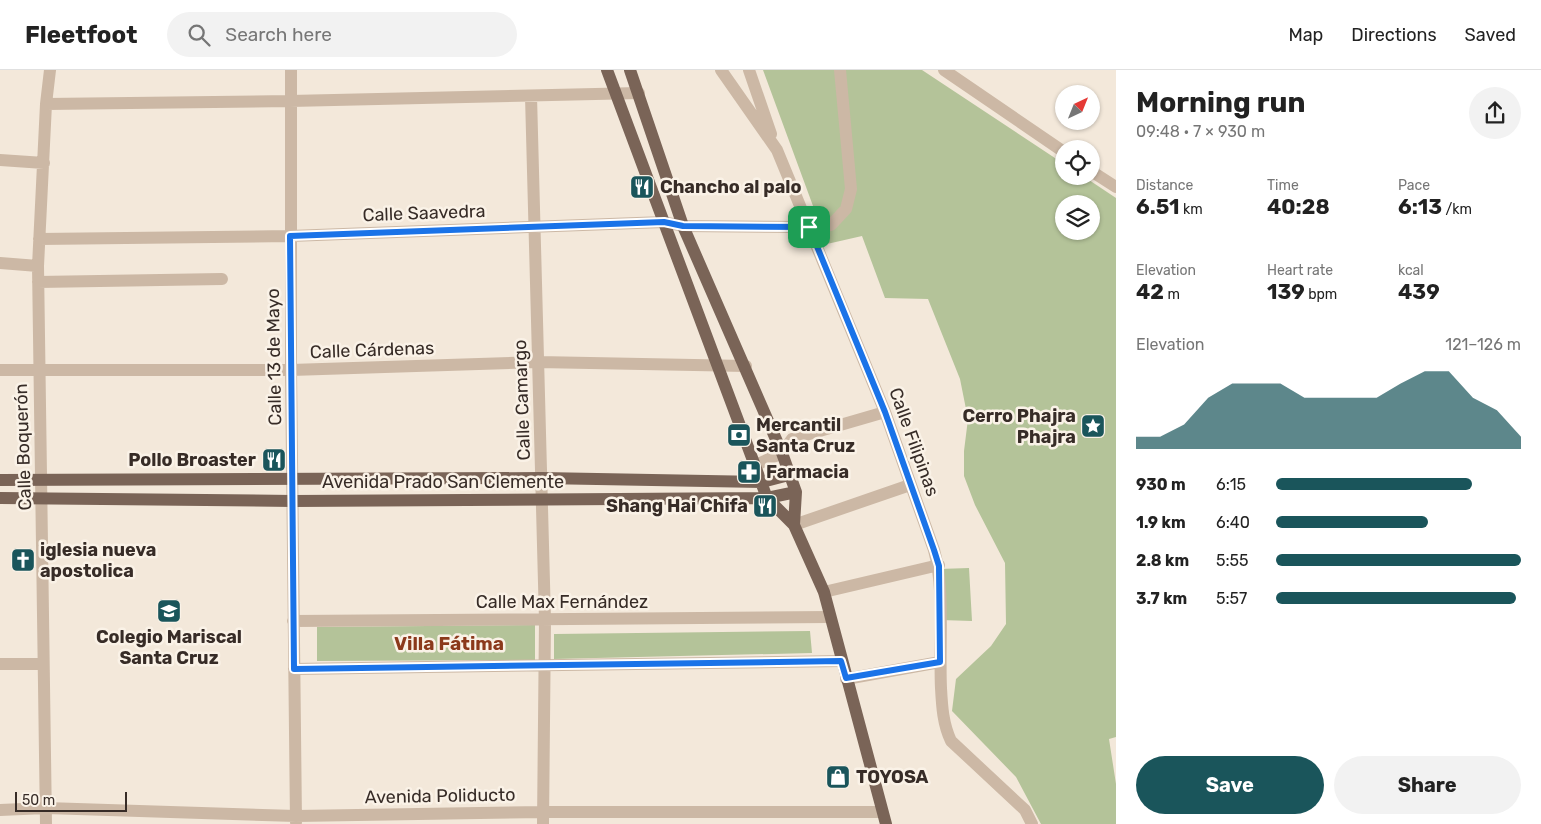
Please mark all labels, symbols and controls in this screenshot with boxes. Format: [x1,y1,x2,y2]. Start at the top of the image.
search box [167,12,517,57]
text: Fleetfoot [25,21,137,49]
icon: search [185,21,213,49]
text: Search here [225,23,332,46]
text: Map [1288,24,1323,46]
text: Directions [1351,24,1437,46]
text: Saved [1465,24,1516,46]
north arrow [1055,85,1100,130]
map controls [1055,85,1100,240]
text: Morning run [1136,86,1305,119]
button: share [1469,87,1521,139]
text: 09:48 · 7 × 930 m [1136,122,1265,141]
button: locate [1055,140,1100,185]
restaurant icon: Chancho al palo [629,174,655,200]
place label: Chancho al palo [660,176,801,198]
text: Distance [1136,177,1193,194]
text: Time [1267,177,1299,194]
text: Pace [1398,177,1430,194]
text: 6.51 [1136,194,1180,219]
text: 40:28 [1267,194,1330,219]
text: 6:13 [1398,194,1442,219]
button: layers [1055,195,1100,240]
street label: Calle Saavedra [362,200,486,226]
text: km [1180,201,1203,218]
text: /km [1442,201,1472,218]
pin [788,206,830,248]
icon: arrive [795,213,823,241]
text: Elevation [1136,262,1196,279]
text: Heart rate [1267,262,1333,279]
text: kcal [1398,262,1424,279]
text: 42 [1136,279,1164,304]
text: 139 [1267,279,1305,304]
text: 439 [1398,279,1440,304]
text: m [1164,286,1180,303]
text: bpm [1305,286,1337,303]
street label: Calle 13 de Mayo [262,288,286,426]
text: Elevation [1136,335,1205,354]
text: 121–126 m [1445,335,1521,354]
street label: Calle Cárdenas [309,337,435,363]
street label: Calle Camargo [509,339,535,461]
street label: Calle Boquerón [10,383,36,511]
street label: Calle Filipinas [884,385,944,499]
place label: Cerro Phajra Phajra [962,405,1076,448]
place icon: Cerro Phajra Phajra [1080,413,1106,439]
place label: Mercantil Santa Cruz [756,414,855,457]
bank icon: Mercantil Santa Cruz [726,422,752,448]
restaurant icon: Pollo Broaster [261,447,287,473]
place label: Pollo Broaster [128,449,256,471]
pharmacy icon: Farmacia [736,459,762,485]
place label: Farmacia [766,461,849,483]
street label: Avenida Prado San Clemente [322,471,564,493]
text: 930 m [1136,475,1186,494]
text: 6:15 [1216,475,1246,494]
restaurant icon: Shang Hai Chifa [752,493,778,519]
place label: Shang Hai Chifa [606,495,748,517]
text: 1.9 km [1136,513,1186,532]
text: 6:40 [1216,513,1250,532]
place label: iglesia nueva apostolica [40,539,156,582]
church icon: iglesia nueva apostolica [10,547,36,573]
text: 2.8 km [1136,551,1189,570]
text: 5:55 [1216,551,1249,570]
text: 3.7 km [1136,589,1187,608]
text: 5:57 [1216,589,1247,608]
street label: Calle Max Fernández [476,591,648,613]
school or university icon: Colegio Mariscal Santa Cruz [156,598,182,624]
place label: Colegio Mariscal Santa Cruz [96,626,242,669]
district label: Villa Fátima [394,632,504,655]
button: Save [1136,756,1324,814]
button: Share [1334,756,1521,814]
shop icon: TOYOSA [825,764,851,790]
place label: TOYOSA [856,766,929,788]
street label: Avenida Poliducto [364,784,516,808]
scale bar [15,789,128,812]
text: 50 m [22,792,55,809]

